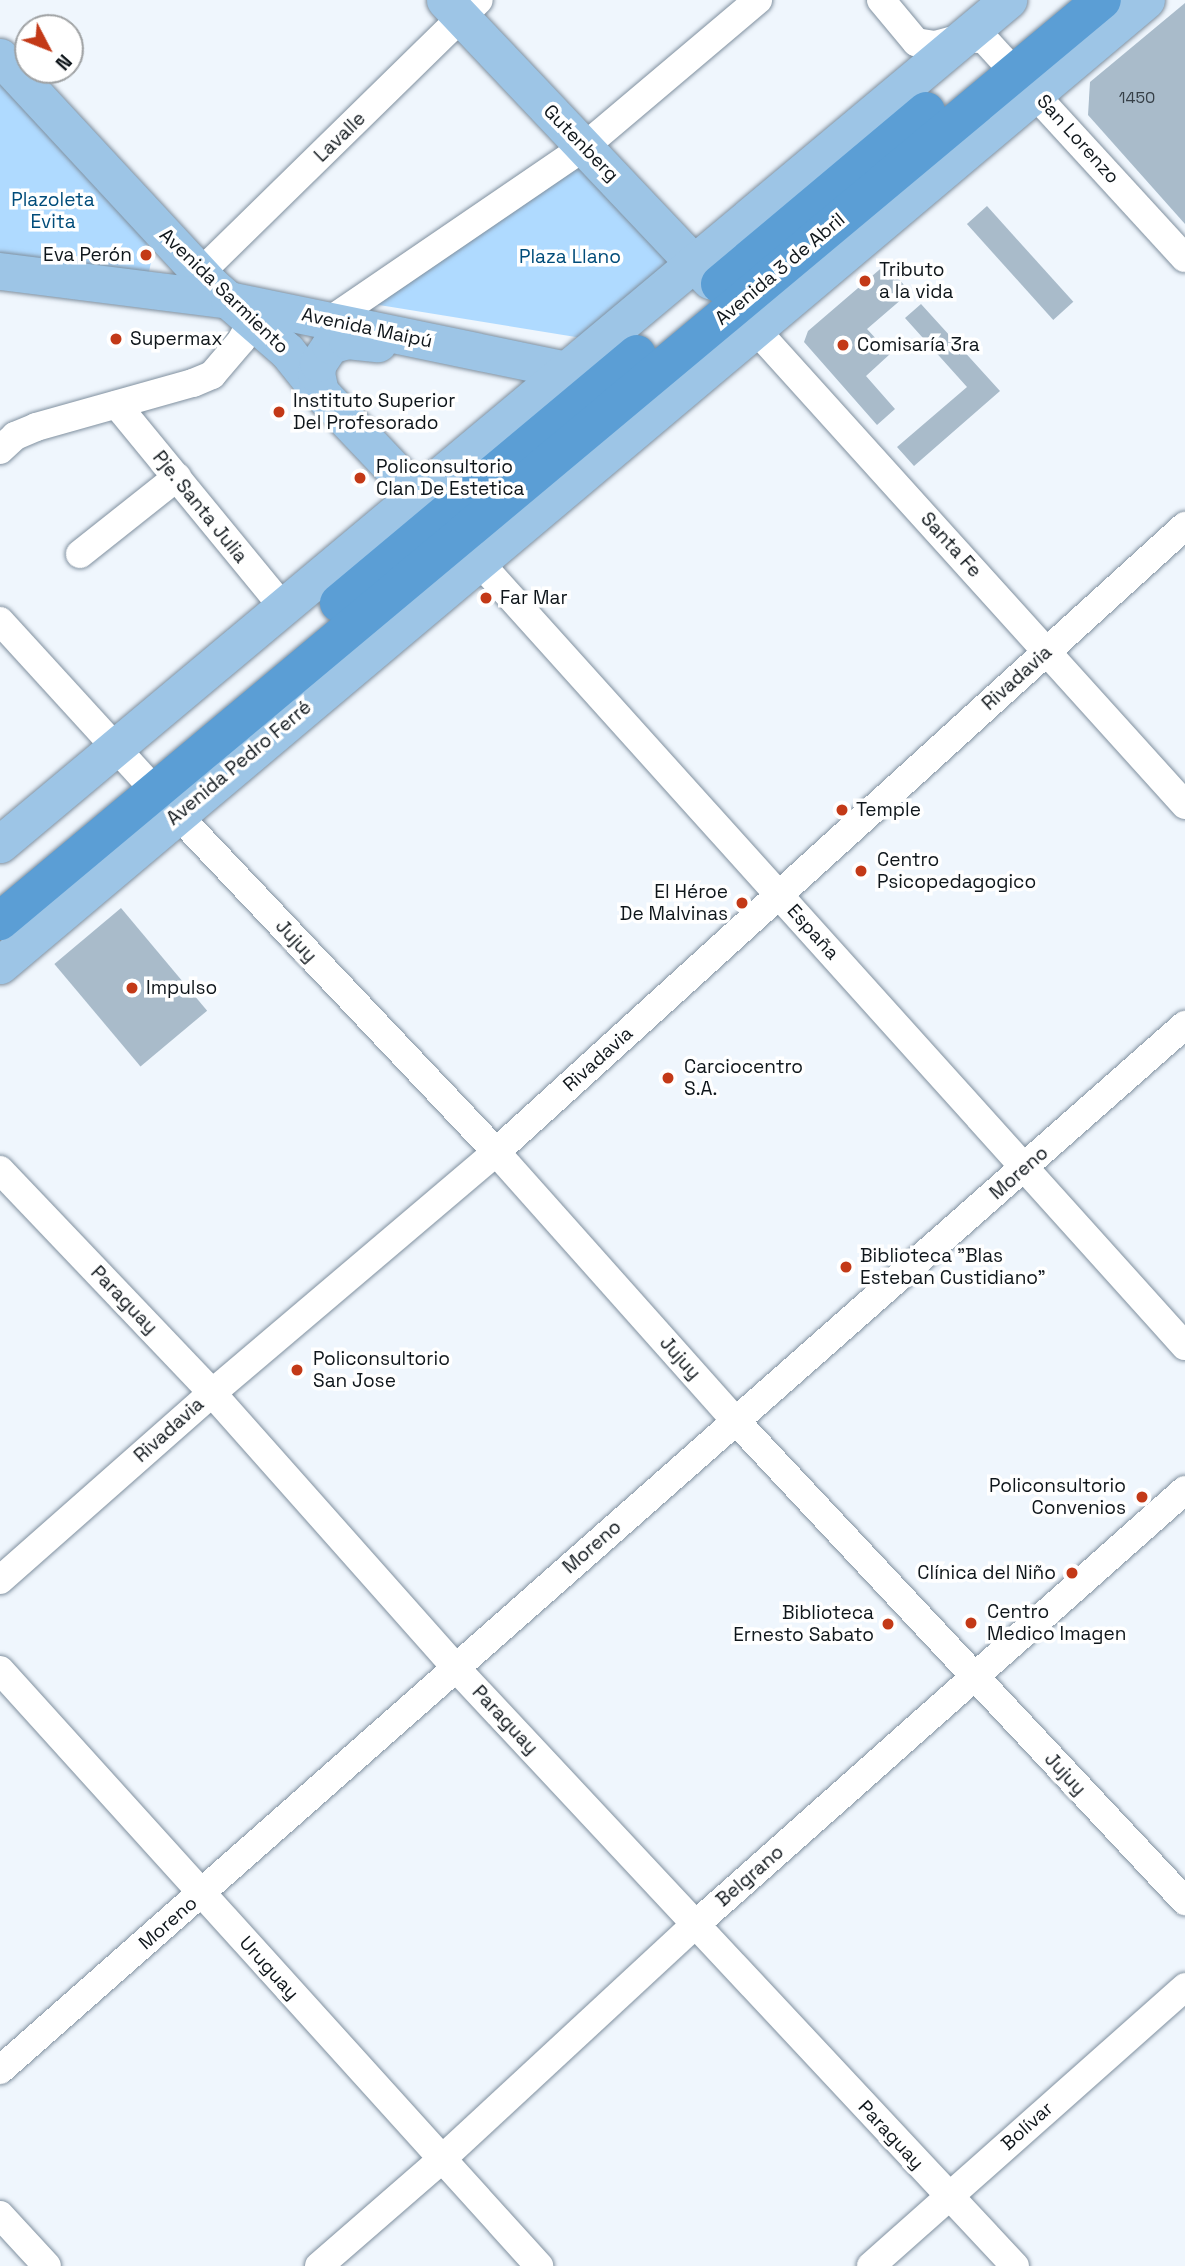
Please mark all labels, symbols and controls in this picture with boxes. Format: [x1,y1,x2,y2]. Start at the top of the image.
north arrow [14,14,84,84]
text: N [50,49,77,75]
house number: 1450 [1119,88,1155,108]
street label: San Lorenzo [1032,90,1124,188]
street label: Gutenberg [539,100,623,186]
street label: Lavalle [310,107,370,167]
park label: Plazoleta Evita [11,189,95,233]
street label: Avenida 3 de Abril [710,208,850,330]
street label: Avenida Sarmiento [155,224,293,358]
place label: Eva Perón [43,244,132,266]
park label: Plaza Llano [519,246,621,268]
marker: Eva Perón [138,247,154,263]
place label: Tributo a la vida [879,259,953,303]
marker: Tributo a la vida [857,273,873,289]
street label: Avenida Maipú [300,303,434,353]
place label: Supermax [130,328,222,350]
marker: Supermax [108,331,124,347]
place label: Comisaría 3ra [857,334,980,356]
marker: Comisaría 3ra [835,337,851,353]
place label: Instituto Superior Del Profesorado [293,390,455,434]
marker: Instituto Superior Del Profesorado [271,404,287,420]
street label: Pje. Santa Julia [148,446,252,568]
place label: Policonsultorio Clan De Estetica [376,456,524,500]
marker: Policonsultorio Clan De Estetica [350,468,370,488]
street label: Santa Fe [916,508,986,582]
place label: Far Mar [500,587,568,609]
marker: Far Mar [478,590,494,606]
street label: Rivadavia [978,641,1056,715]
street label: Avenida Pedro Ferré [162,696,316,830]
place label: Temple [856,799,921,821]
marker: Temple [834,802,850,818]
place label: Centro Psicopedagogico [877,849,1036,893]
marker: Centro Psicopedagogico [851,861,871,881]
place label: El Héroe De Malvinas [620,881,728,925]
marker: El Héroe De Malvinas [734,895,750,911]
street label: España [782,900,844,964]
street label: Jujuy [270,915,322,967]
place label: Impulso [146,977,217,999]
marker: Impulso [124,980,140,996]
street label: Rivadavia [559,1022,637,1096]
place label: Carciocentro S.A. [684,1056,803,1100]
marker: Carciocentro S.A. [658,1068,678,1088]
street label: Moreno [985,1142,1053,1204]
place label: Biblioteca "Blas Esteban Custidiano" [860,1245,1046,1289]
marker: Biblioteca "Blas Esteban Custidiano" [838,1259,854,1275]
street label: Paraguay [86,1261,162,1339]
street label: Jujuy [655,1332,705,1384]
place label: Policonsultorio San Jose [313,1348,450,1392]
marker: Policonsultorio San Jose [287,1360,307,1380]
street label: Rivadavia [130,1393,208,1467]
place label: Policonsultorio Convenios [989,1475,1126,1519]
marker: Policonsultorio Convenios [1132,1487,1152,1507]
street label: Moreno [558,1516,626,1578]
place label: Clínica del Niño [917,1562,1056,1584]
marker: Clínica del Niño [1062,1563,1082,1583]
place label: Centro Medico Imagen [987,1601,1126,1645]
place label: Biblioteca Ernesto Sabato [733,1602,874,1646]
marker: Centro Medico Imagen [961,1613,981,1633]
marker: Biblioteca Ernesto Sabato [880,1616,896,1632]
street label: Paraguay [467,1681,543,1759]
street label: Jujuy [1039,1748,1091,1800]
street label: Belgrano [712,1841,788,1911]
street label: Moreno [134,1892,202,1954]
street label: Uruguay [235,1932,303,2004]
street label: Paraguay [853,2096,929,2174]
street label: Bolívar [996,2097,1058,2155]

